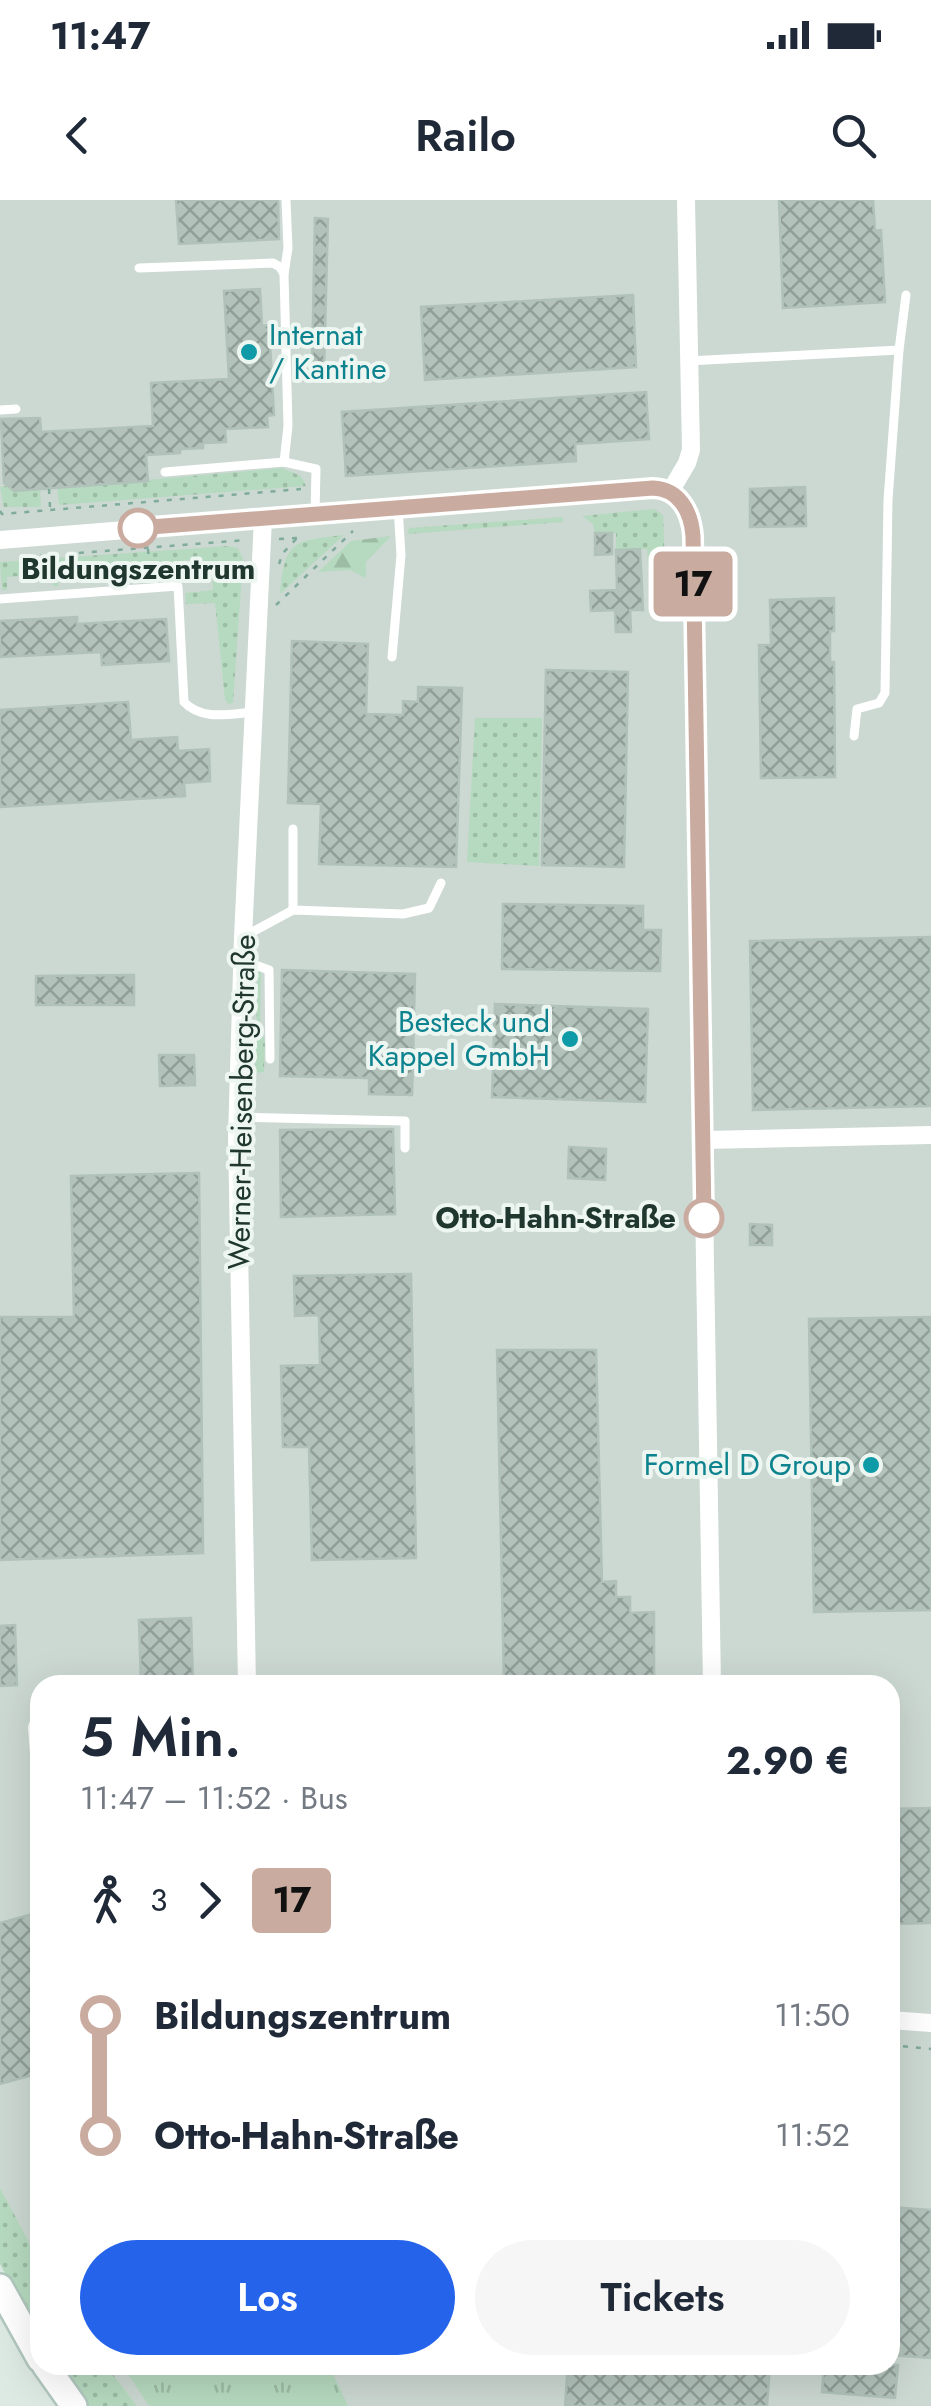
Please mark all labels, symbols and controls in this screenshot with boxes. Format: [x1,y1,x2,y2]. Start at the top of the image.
text: 11:47 [50,8,150,63]
text: Railo [415,103,516,168]
icon: back [50,108,105,163]
icon: search [826,108,881,163]
place label: Internat / Kantine [269,313,387,390]
marker: Internat / Kantine [238,341,260,363]
marker: Bildungszentrum [119,509,157,547]
place label: Bildungszentrum [21,547,255,590]
line badge: 17 [648,552,738,616]
text: 17 [674,559,712,609]
street label: Werner-Heisenberg-Straße [217,934,266,1270]
place label: Besteck und Kappel GmbH [368,1000,550,1077]
marker: Besteck und Kappel GmbH [559,1028,581,1050]
place label: Otto-Hahn-Straße [435,1196,676,1239]
marker: Otto-Hahn-Straße [685,1199,723,1237]
place label: Formel D Group [644,1443,851,1486]
marker: Formel D Group [860,1454,882,1476]
text: 5 Min. [80,1697,241,1777]
text: 2.90 € [726,1733,850,1788]
text: 11:47 – 11:52 · Bus [80,1775,348,1821]
icon: walk [80,1873,135,1928]
icon: forward [182,1873,237,1928]
text: 17 [272,1875,311,1925]
text: 3 [150,1877,167,1923]
text: Bildungszentrum [154,1988,451,2043]
text: 11:50 [774,1992,850,2038]
text: Otto-Hahn-Straße [154,2108,459,2163]
text: 11:52 [775,2112,850,2158]
button: Los [80,2240,455,2355]
button: Tickets [475,2240,850,2355]

